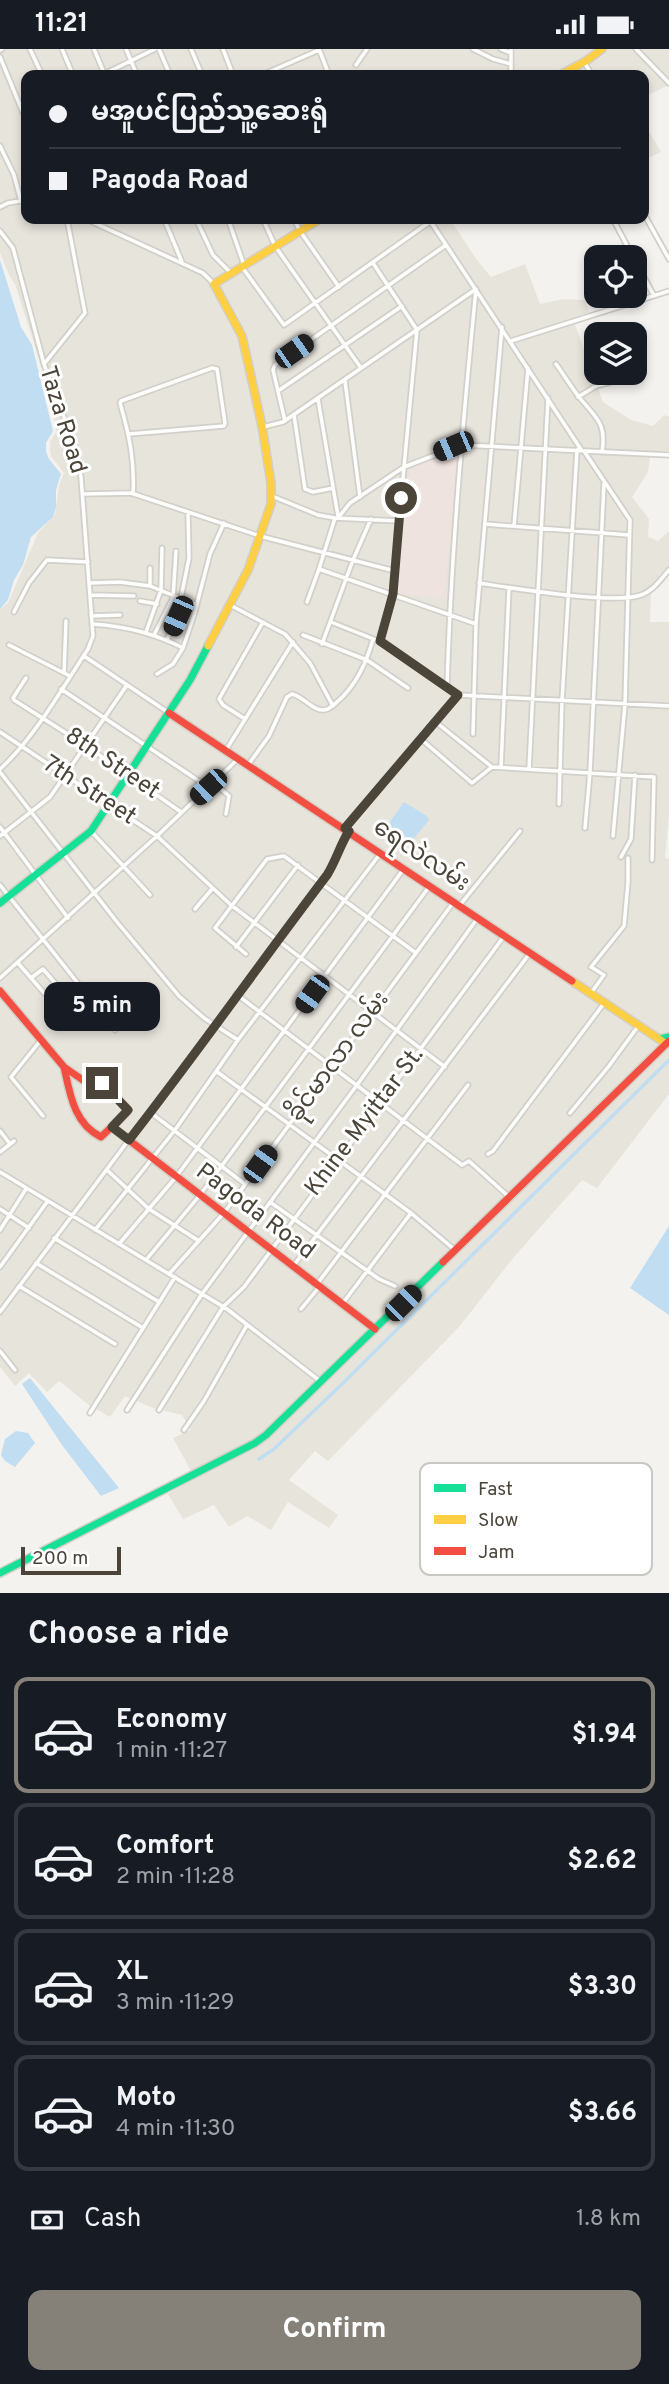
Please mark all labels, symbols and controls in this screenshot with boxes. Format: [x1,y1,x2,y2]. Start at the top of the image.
text: 11:21 [35,8,88,41]
text: မအူပင်ပြည်သူ့ဆေးရုံ [91,97,328,130]
text: Pagoda Road [91,165,249,198]
map controls [584,245,647,385]
button: locate [584,245,647,308]
button: layers [584,322,647,385]
car [271,330,318,372]
street label: Taza Road [31,363,93,477]
car [430,428,477,464]
route start [385,482,417,514]
car [160,593,197,639]
street label: 8th Street [59,721,165,807]
street label: 7th Street [37,750,141,832]
car [186,765,231,809]
street label: ရေလဲလမ်း [366,810,477,901]
car [292,971,333,1017]
callout: 5 min [44,981,160,1031]
street label: ခိုင်မာလာ လမ်း [279,984,398,1129]
text: 5 min [72,992,132,1021]
street label: Khine Myittar St. [299,1041,431,1203]
route end [86,1067,118,1099]
car [240,1141,281,1187]
street label: Pagoda Road [189,1157,321,1267]
car [381,1281,426,1325]
legend [420,1463,652,1575]
text: Fast [478,1478,513,1502]
text: Slow [478,1509,518,1533]
text: Jam [478,1541,515,1565]
scale bar [21,1544,121,1576]
text: 200 m [32,1547,88,1571]
text: Choose a ride [28,1615,229,1655]
icon: car [32,1704,95,1767]
text: Economy [116,1704,227,1737]
text: $1.94 [572,1719,637,1752]
text: 1 min · 11:27 [116,1737,227,1766]
icon: car [32,1830,95,1893]
text: Comfort [116,1830,214,1863]
text: $2.62 [567,1845,637,1878]
text: 2 min · 11:28 [116,1863,235,1892]
icon: car [32,1956,95,2019]
text: XL [116,1956,148,1989]
text: $3.30 [568,1971,637,2004]
text: 3 min · 11:29 [116,1989,234,2018]
icon: car [32,2082,95,2145]
text: Moto [116,2082,176,2115]
text: $3.66 [568,2097,637,2130]
text: 4 min · 11:30 [116,2115,235,2144]
icon: cash [28,2201,66,2239]
text: Cash [84,2203,141,2236]
text: 1.8 km [576,2205,641,2234]
button: Confirm [28,2290,641,2370]

